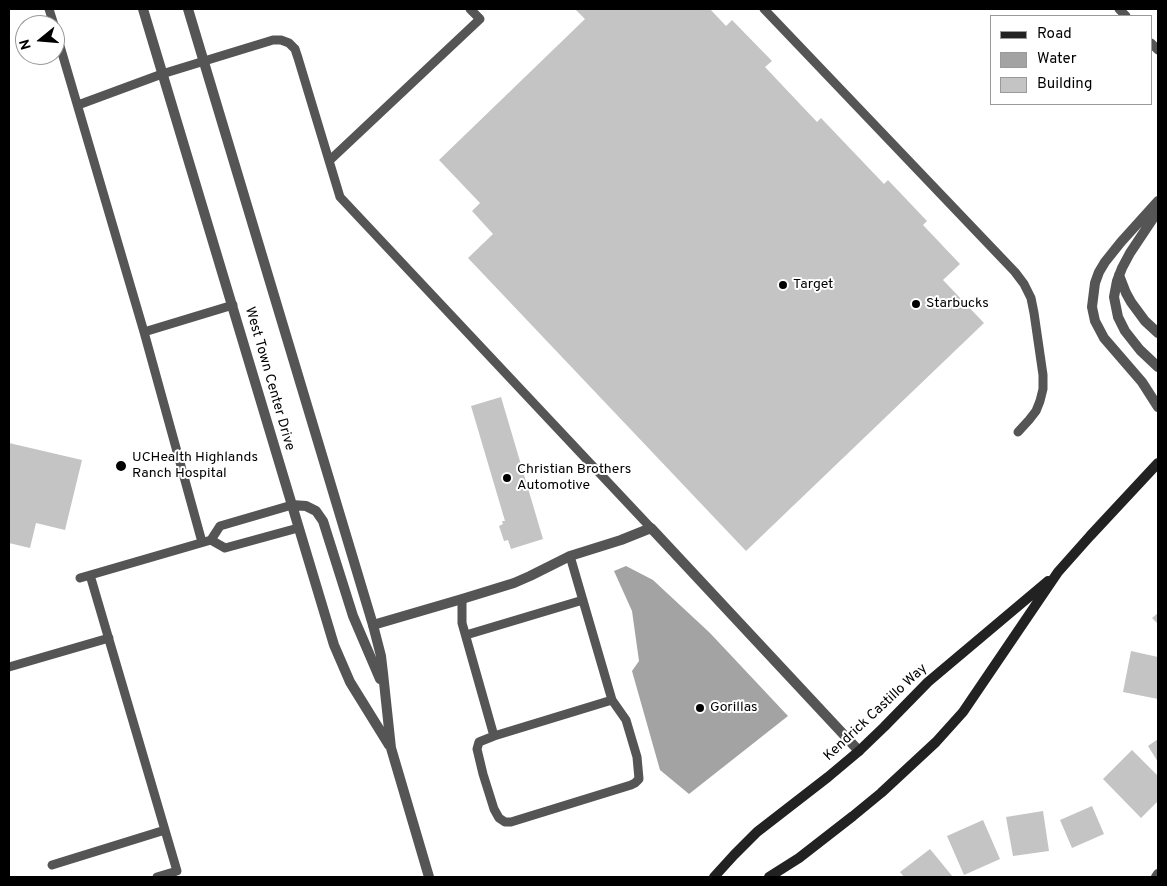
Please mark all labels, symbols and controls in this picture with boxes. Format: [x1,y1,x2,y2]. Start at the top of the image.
north arrow [15,15,65,65]
legend [990,15,1152,105]
text: Road [1037,25,1072,44]
text: N [17,37,36,52]
text: Water [1037,50,1076,69]
text: Building [1037,75,1092,94]
place label: Target [793,277,833,293]
marker: Target [777,279,789,291]
place label: Starbucks [926,296,989,312]
marker: Starbucks [910,298,922,310]
street label: West Town Center Drive [240,305,298,453]
place label: UCHealth Highlands Ranch Hospital [132,450,258,482]
marker: UCHealth Highlands Ranch Hospital [114,459,128,473]
place label: Christian Brothers Automotive [517,462,631,494]
marker: Christian Brothers Automotive [501,472,513,484]
street label: Kendrick Castillo Way [821,661,931,765]
place label: Gorillas [710,700,758,716]
marker: Gorillas [694,702,706,714]

